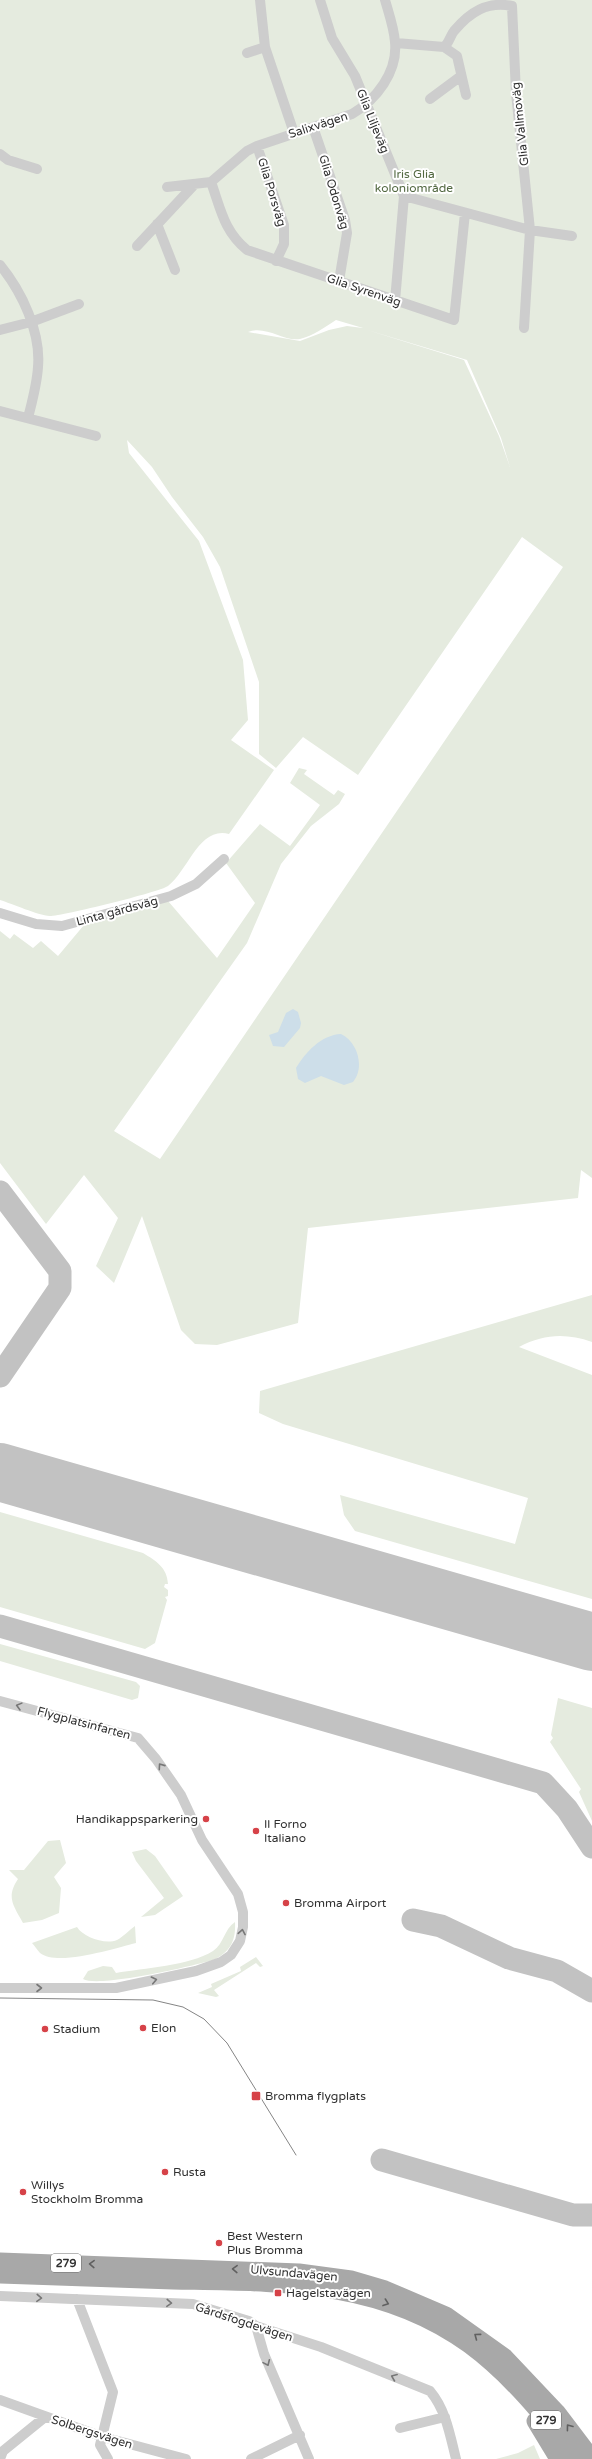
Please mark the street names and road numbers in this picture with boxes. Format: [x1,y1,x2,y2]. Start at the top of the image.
street label: Glia Vallmoväg [509,81,531,167]
street label: Glia Liljeväg [354,87,392,155]
street label: Salixvägen [287,109,349,141]
street label: Glia Odonväg [316,153,352,231]
street label: Glia Porsväg [255,156,289,228]
street label: Glia Syrenväg [325,271,403,309]
street label: Linta gårdsväg [75,893,159,929]
street label: Flygplatsinfarten [36,1704,132,1742]
road number: 279 [51,2254,81,2272]
street label: Ulvsundavägen [250,2262,338,2284]
street label: Gårdsfogdevägen [193,2300,295,2344]
road number: 279 [531,2411,561,2429]
street label: Solbergsvägen [50,2412,134,2452]

